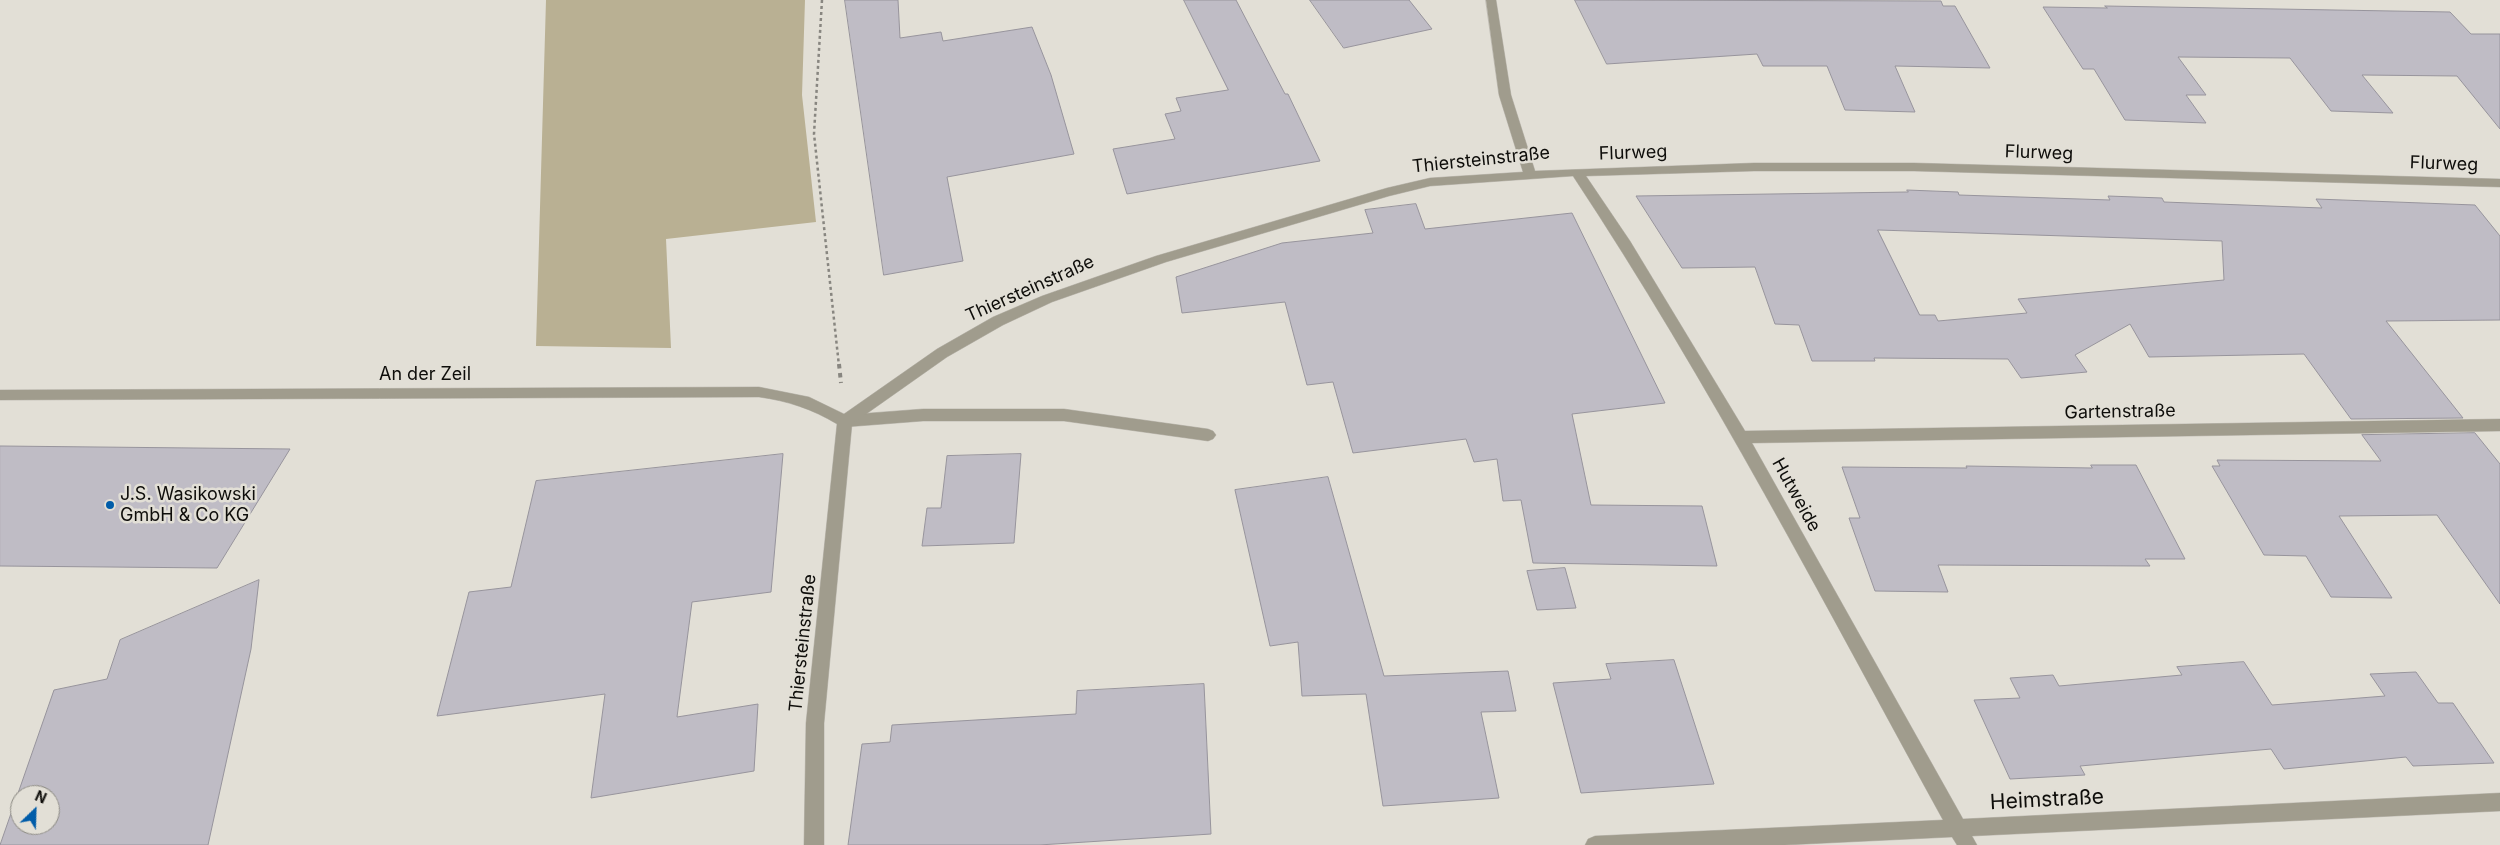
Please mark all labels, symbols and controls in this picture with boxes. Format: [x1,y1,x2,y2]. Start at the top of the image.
street label: Flurweg [1598,141,1668,165]
street label: Flurweg [2004,141,2074,165]
street label: Thiersteinstraße [1411,142,1551,178]
street label: Flurweg [2409,152,2479,176]
street label: Thiersteinstraße [962,251,1098,327]
street label: An der Zeil [379,364,471,386]
street label: Gartenstraße [2064,400,2176,424]
street label: Hutweide [1767,454,1825,536]
place label: J.S. Wasikowski GmbH & Co KG [120,484,256,526]
marker: J.S. Wasikowski GmbH & Co KG [104,499,116,511]
street label: Thiersteinstraße [785,573,821,713]
street label: Heimstraße [1989,784,2105,816]
north arrow [10,785,60,835]
text: N [33,787,49,807]

